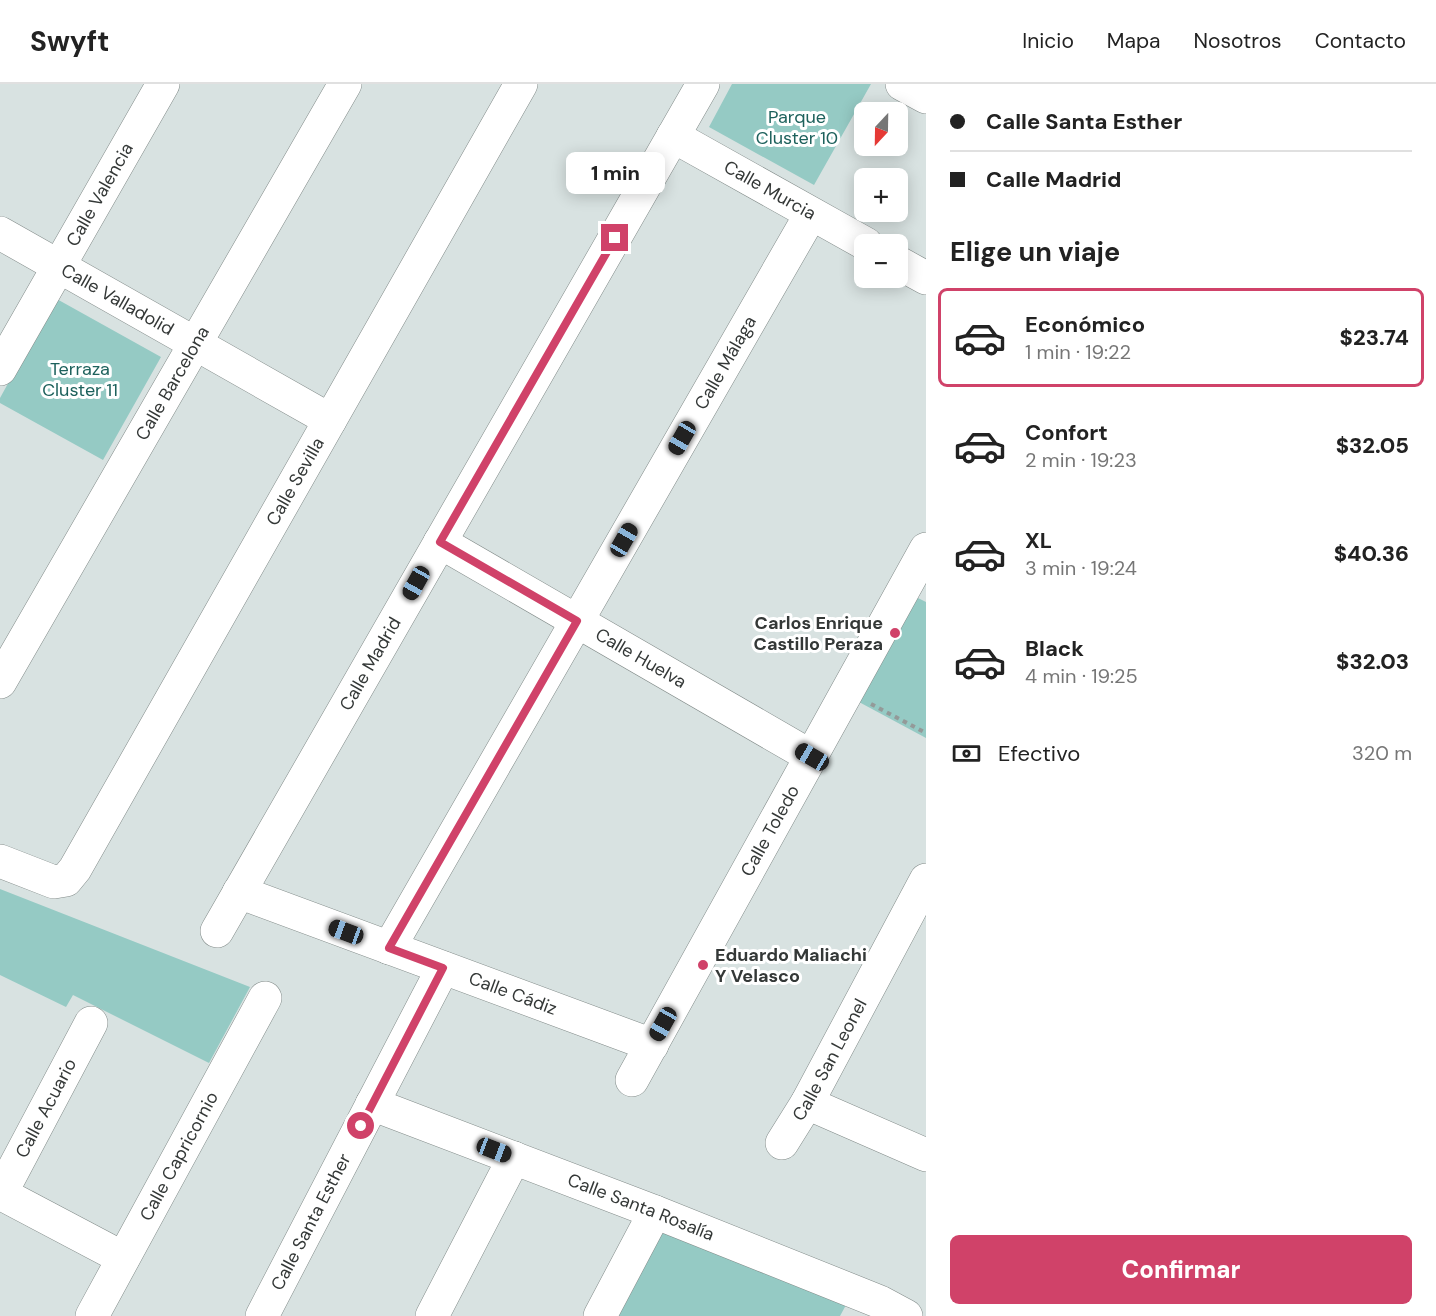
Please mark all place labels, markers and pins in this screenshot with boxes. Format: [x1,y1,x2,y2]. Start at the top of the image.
place label: Carlos Enrique Castillo Peraza [754,611,883,656]
marker: Carlos Enrique Castillo Peraza [888,626,902,640]
place label: Eduardo Maliachi Y Velasco [715,943,867,988]
marker: Eduardo Maliachi Y Velasco [696,958,710,972]

